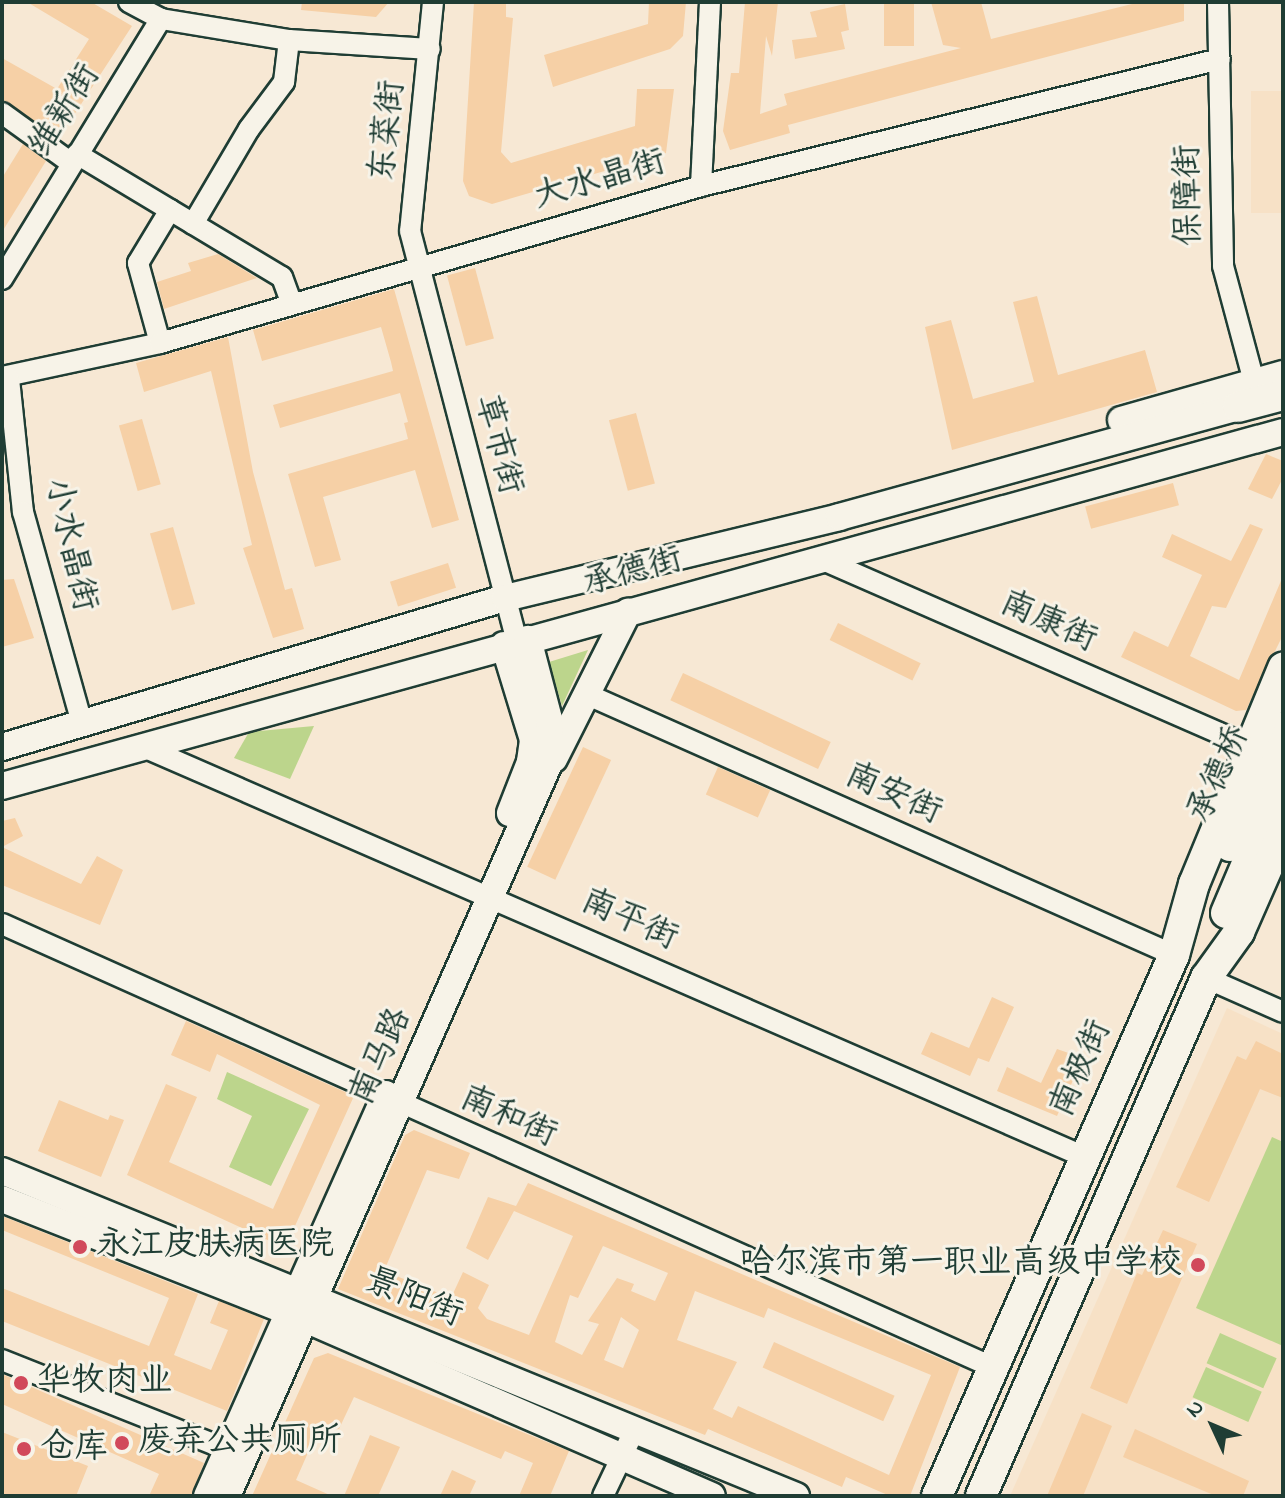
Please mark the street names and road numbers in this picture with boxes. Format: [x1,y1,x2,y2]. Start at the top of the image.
street label: 维新街 [22,57,110,165]
street label: 东菜街 [363,78,415,184]
street label: 大水晶街 [529,143,671,219]
street label: 保障街 [1169,144,1211,246]
street label: 草市街 [464,390,530,500]
street label: 小水晶街 [34,474,104,616]
street label: 承德街 [578,540,688,606]
street label: 南康街 [993,584,1103,662]
street label: 承德桥 [1181,720,1259,830]
street label: 南安街 [838,756,948,834]
street label: 南平街 [574,882,684,960]
street label: 南马路 [343,1002,421,1112]
street label: 南极街 [1043,1014,1121,1124]
street label: 南和街 [453,1079,563,1157]
street label: 景阳街 [358,1261,468,1337]

